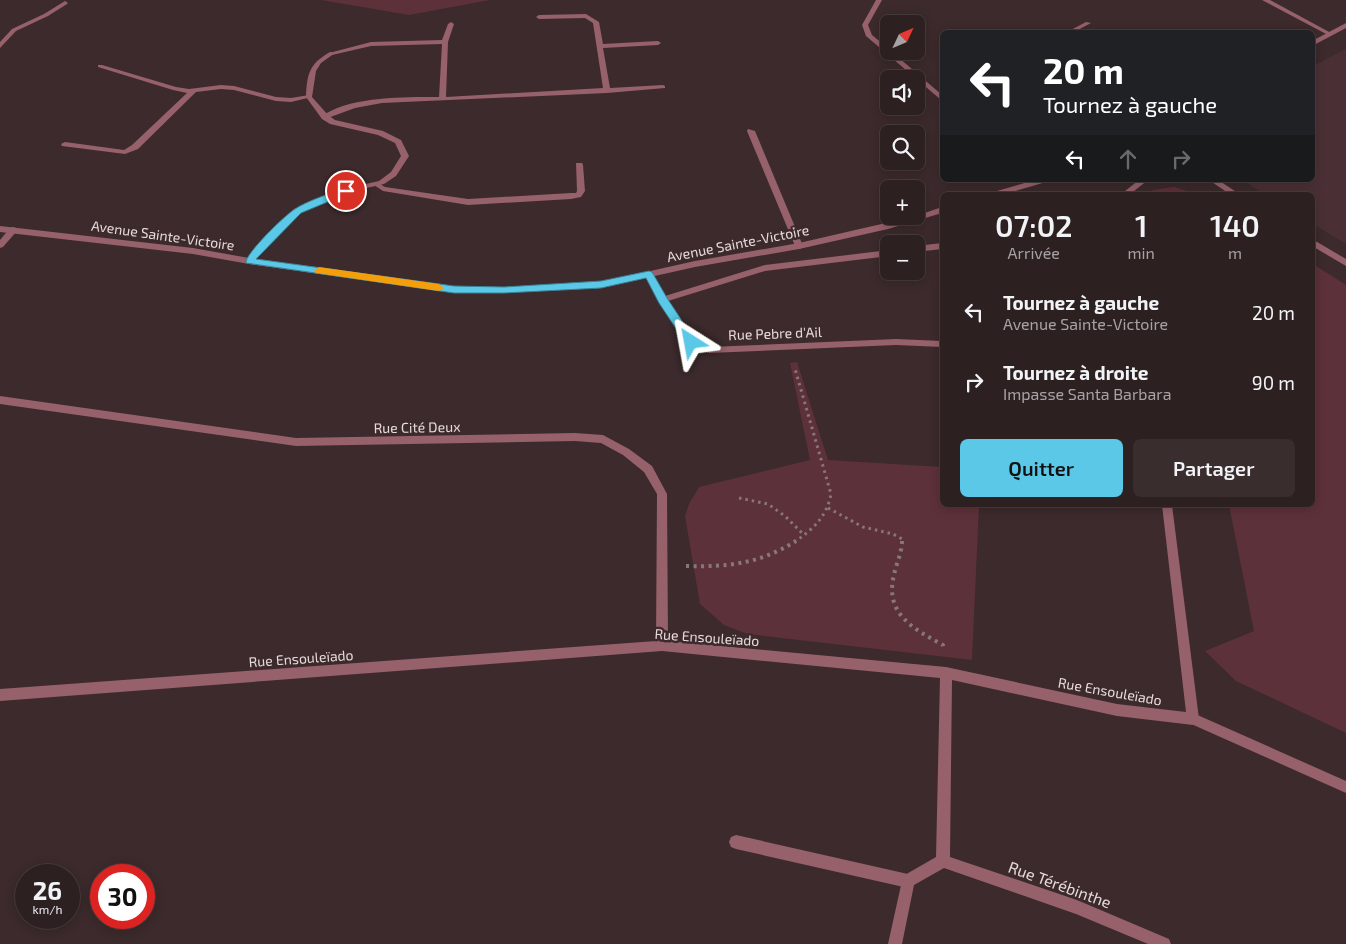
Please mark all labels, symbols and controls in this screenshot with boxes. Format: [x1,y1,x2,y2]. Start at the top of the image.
north arrow [880,15,925,60]
map controls [880,15,925,280]
text: 20 m [1043,49,1124,91]
icon: left [960,50,1025,115]
button: sound [880,70,925,115]
text: Tournez à gauche [1043,91,1217,117]
button: search [880,125,925,170]
icon: left [1061,145,1089,173]
icon: ahead [1114,145,1142,173]
icon: right [1167,145,1195,173]
pin [325,170,367,212]
icon: arrive [332,177,360,205]
button: + [880,180,925,225]
text: 07:02 [995,207,1072,243]
text: 1 [1135,207,1147,243]
text: 140 [1210,207,1260,243]
street label: Avenue Sainte-Victoire [90,217,236,253]
street label: Avenue Sainte-Victoire [665,221,811,265]
button: − [880,235,925,280]
text: Arrivée [1008,243,1060,262]
text: min [1128,243,1155,262]
text: m [1228,243,1242,262]
text: Tournez à gauche [1003,291,1159,314]
icon: left [960,298,988,326]
text: 20 m [1252,301,1295,324]
text: Avenue Sainte-Victoire [1003,314,1168,333]
position arrow [664,315,716,367]
street label: Rue Pebre d'Ail [728,323,823,343]
text: Tournez à droite [1003,361,1149,384]
icon: right [960,368,988,396]
text: 90 m [1252,371,1295,394]
text: Impasse Santa Barbara [1003,384,1171,403]
street label: Rue Cité Deux [373,418,461,436]
button: Quitter [960,439,1123,497]
button: Partager [1133,439,1295,497]
street label: Rue Ensouleïado [654,625,760,649]
street label: Rue Ensouleïado [248,646,354,670]
street label: Rue Ensouleïado [1057,674,1163,709]
street label: Rue Térébinthe [1006,857,1114,911]
speed limit sign: 30 [90,864,155,929]
text: 26 [33,875,62,905]
text: km/h [33,902,62,916]

